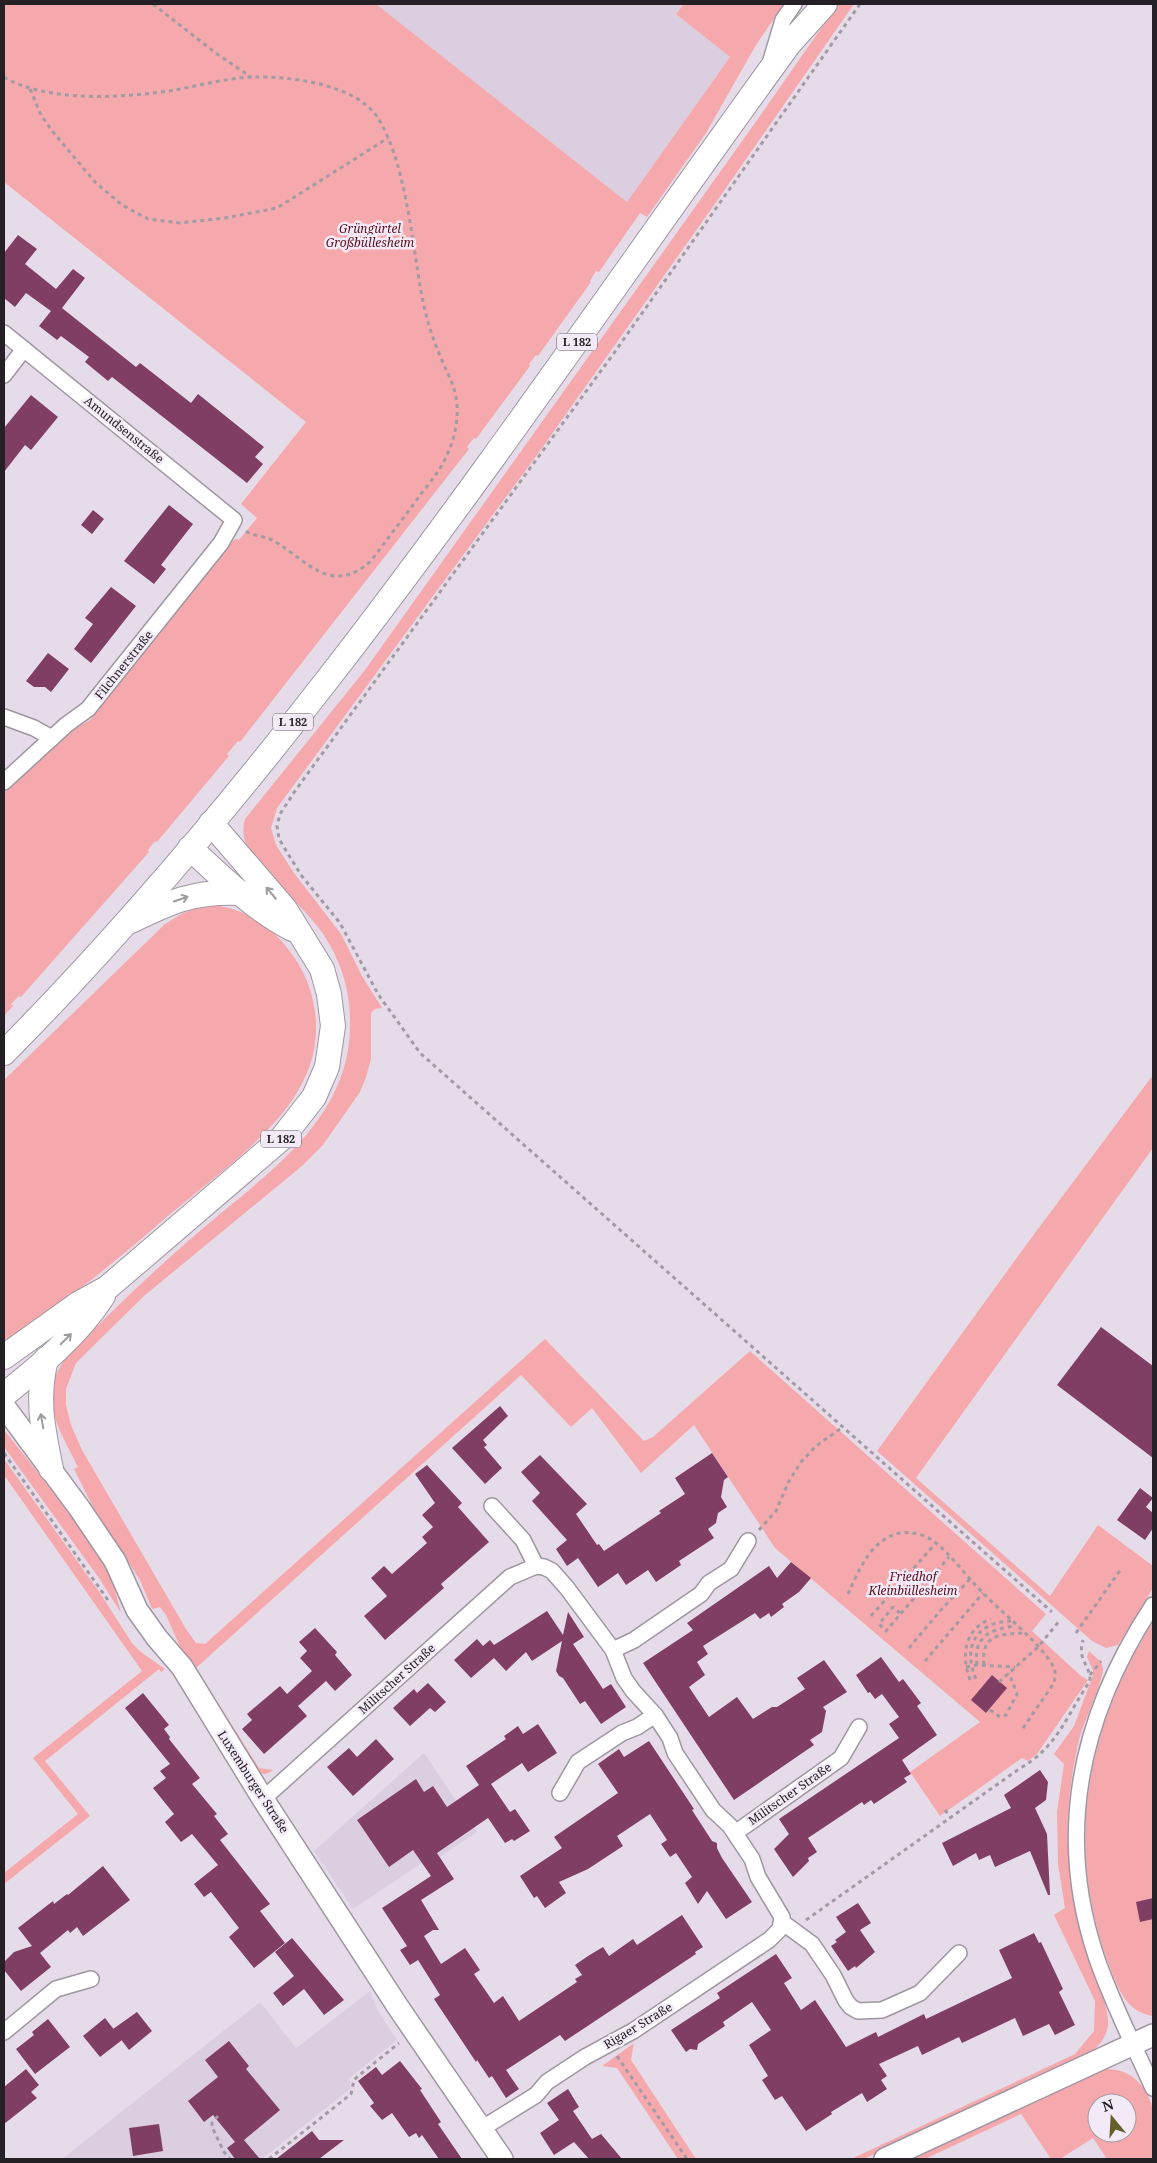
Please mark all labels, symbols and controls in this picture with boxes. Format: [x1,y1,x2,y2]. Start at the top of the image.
park label: Grüngürtel Großbüllesheim [326,220,415,251]
road number: L 182 [557,334,597,351]
street label: Amundsenstraße [81,392,168,467]
street label: Filchnerstraße [91,627,157,703]
road number: L 182 [273,714,313,730]
one-way arrow [266,887,277,900]
one-way arrow [173,894,188,903]
road number: L 182 [261,1130,301,1148]
one-way arrow [60,1333,72,1345]
one-way arrow [36,1414,46,1430]
park label: Friedhof Kleinbüllesheim [867,1568,958,1599]
street label: Militscher Straße [355,1639,439,1718]
street label: Luxemburger Straße [214,1727,293,1836]
street label: Militscher Straße [745,1758,835,1829]
street label: Rigaer Straße [600,1998,675,2053]
north arrow [1087,2093,1137,2143]
text: N [1100,2094,1116,2116]

